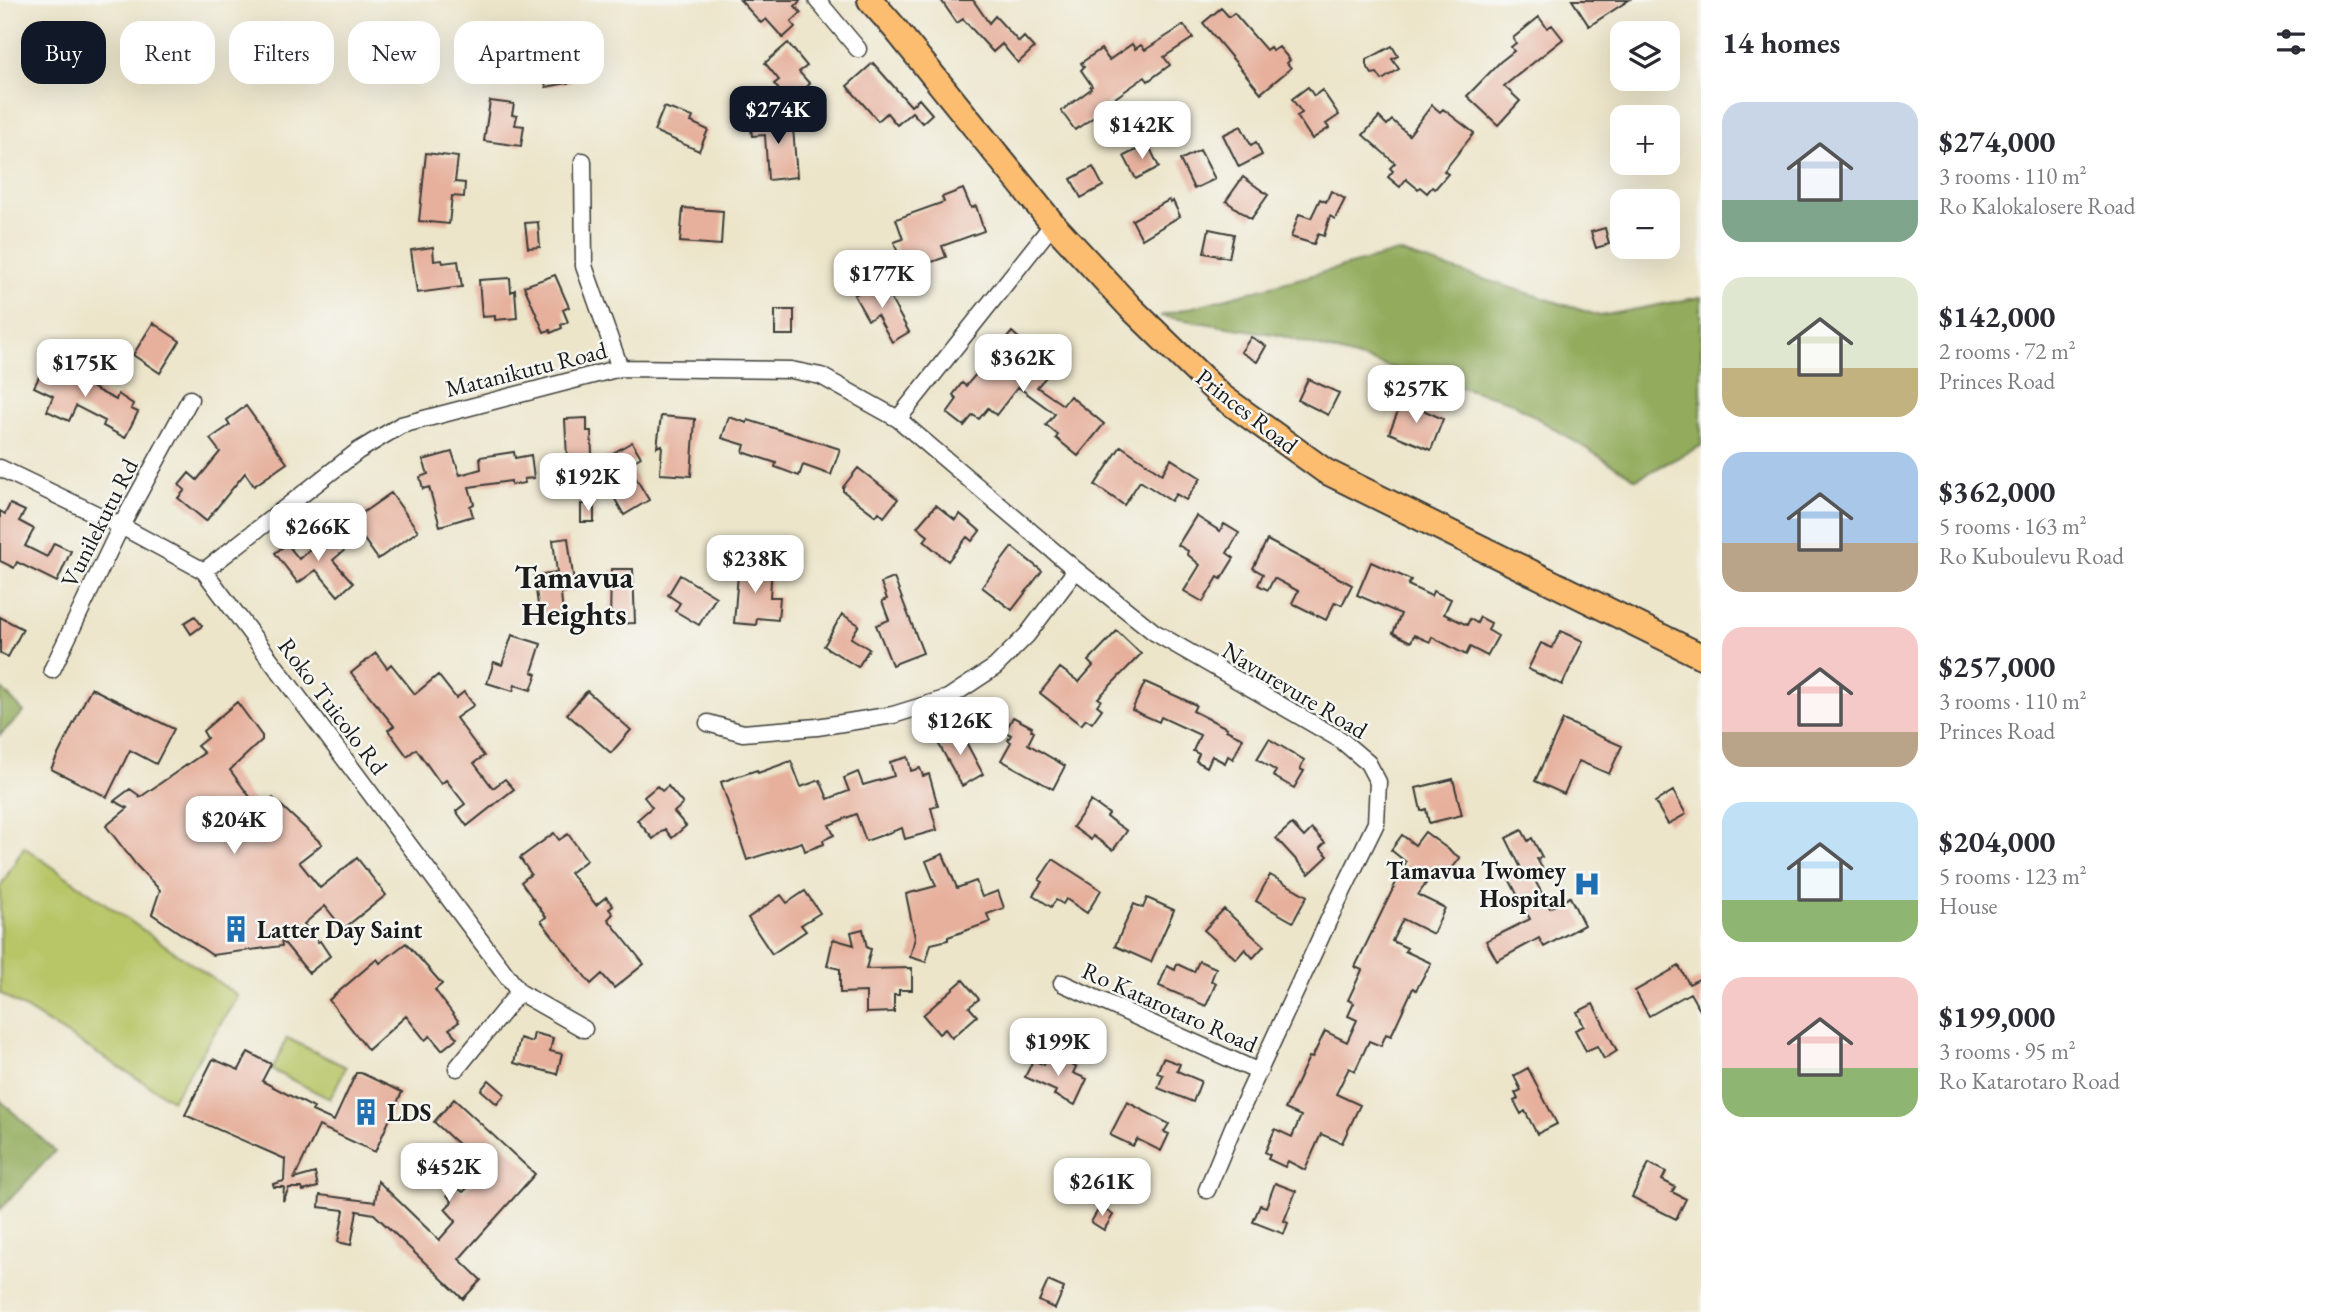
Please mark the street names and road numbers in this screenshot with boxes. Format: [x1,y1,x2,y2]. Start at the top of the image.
street label: Matanikutu Road [442,334,611,404]
street label: Princes Road [1190,361,1305,461]
street label: Vunilekutu Rd [53,453,145,593]
street label: Roko Tuicolo Rd [271,631,395,781]
street label: Navurevure Road [1217,634,1374,746]
street label: Ro Katarotaro Road [1077,954,1263,1060]

